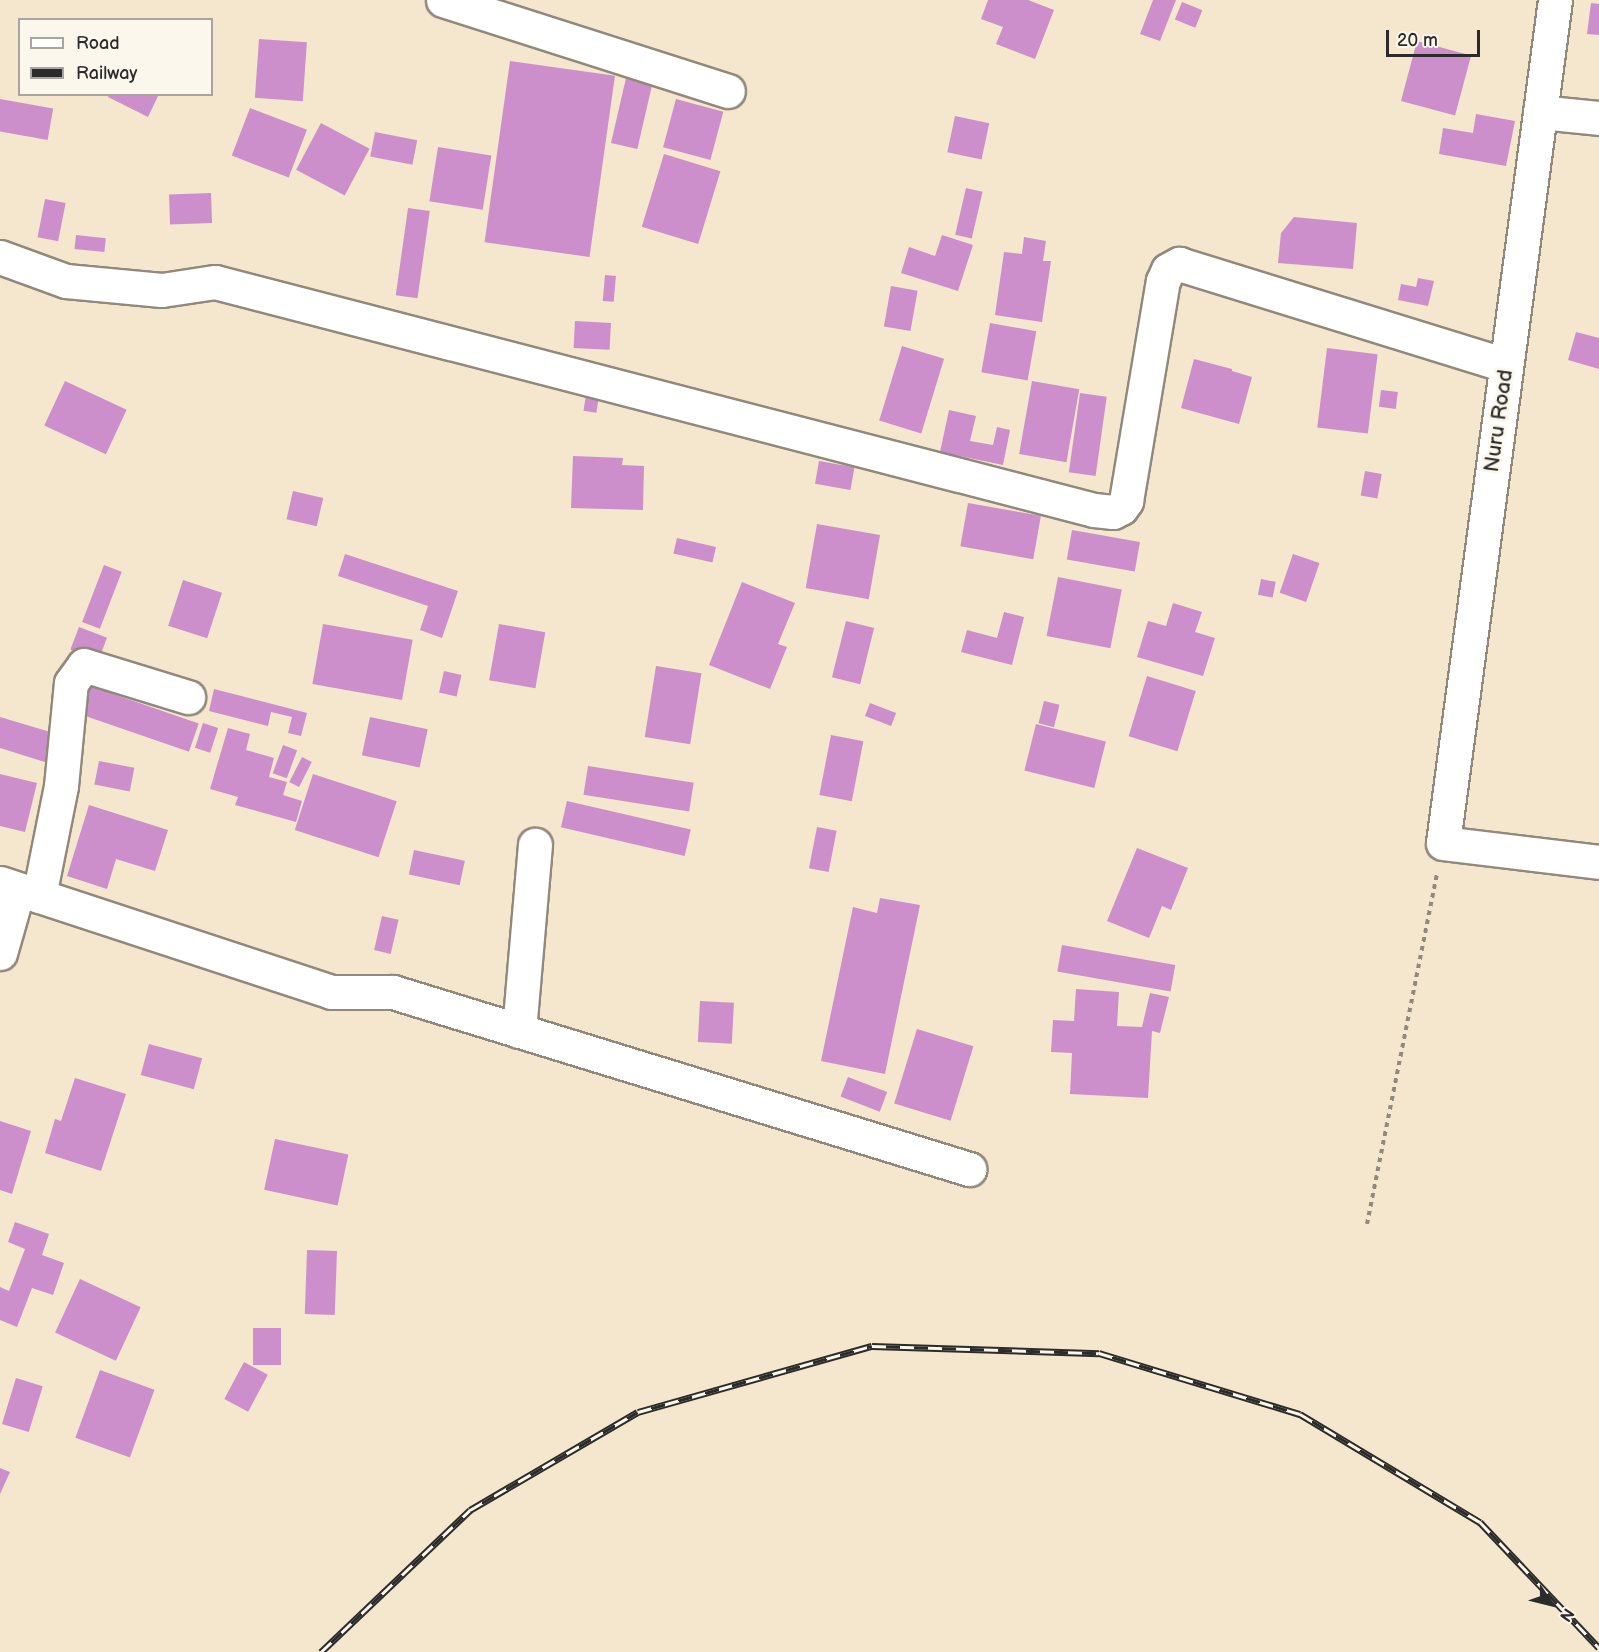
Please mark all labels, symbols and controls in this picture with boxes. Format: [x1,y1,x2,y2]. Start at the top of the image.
legend [18,18,213,96]
scale bar [1389,18,1484,56]
text: 20 m [1397,30,1438,51]
text: Road [76,33,120,54]
text: Railway [76,63,138,84]
street label: Nuru Road [1479,368,1519,474]
north arrow [1521,1574,1581,1634]
text: N [1555,1604,1577,1625]

